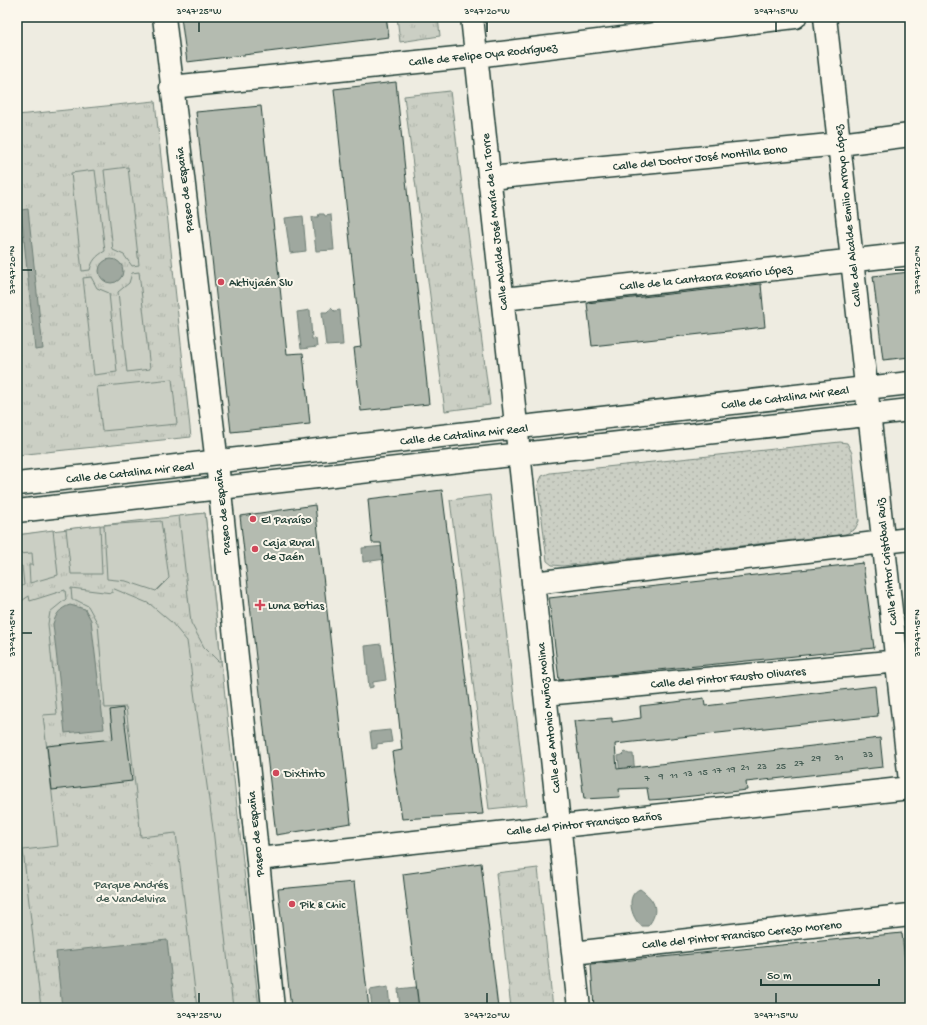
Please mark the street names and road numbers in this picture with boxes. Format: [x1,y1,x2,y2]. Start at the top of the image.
street label: Calle de Felipe Oya Rodríguez [408,41,559,71]
street label: Calle del Alcalde Emilio Arroyo López [832,123,866,308]
street label: Calle Alcalde José María de la Torre [480,132,512,311]
street label: Calle del Doctor José Montilla Bono [612,143,788,175]
street label: Paseo de España [174,146,198,234]
street label: Calle de la Cantaora Rosario López [619,263,794,295]
street label: Calle de Catalina Mir Real [721,384,850,414]
street label: Calle de Catalina Mir Real [400,422,529,450]
street label: Calle de Catalina Mir Real [66,460,195,488]
street label: Paseo de España [213,468,236,556]
street label: Calle Pintor Cristóbal Ruiz [874,497,902,626]
street label: Calle de Antonio Muñoz Molina [535,642,565,794]
street label: Calle del Pintor Fausto Olivares [650,665,807,693]
street label: Paseo de España [246,790,269,878]
street label: Calle del Pintor Francisco Baños [506,810,663,840]
street label: Calle del Pintor Francisco Cerezo Moreno [642,919,843,953]

